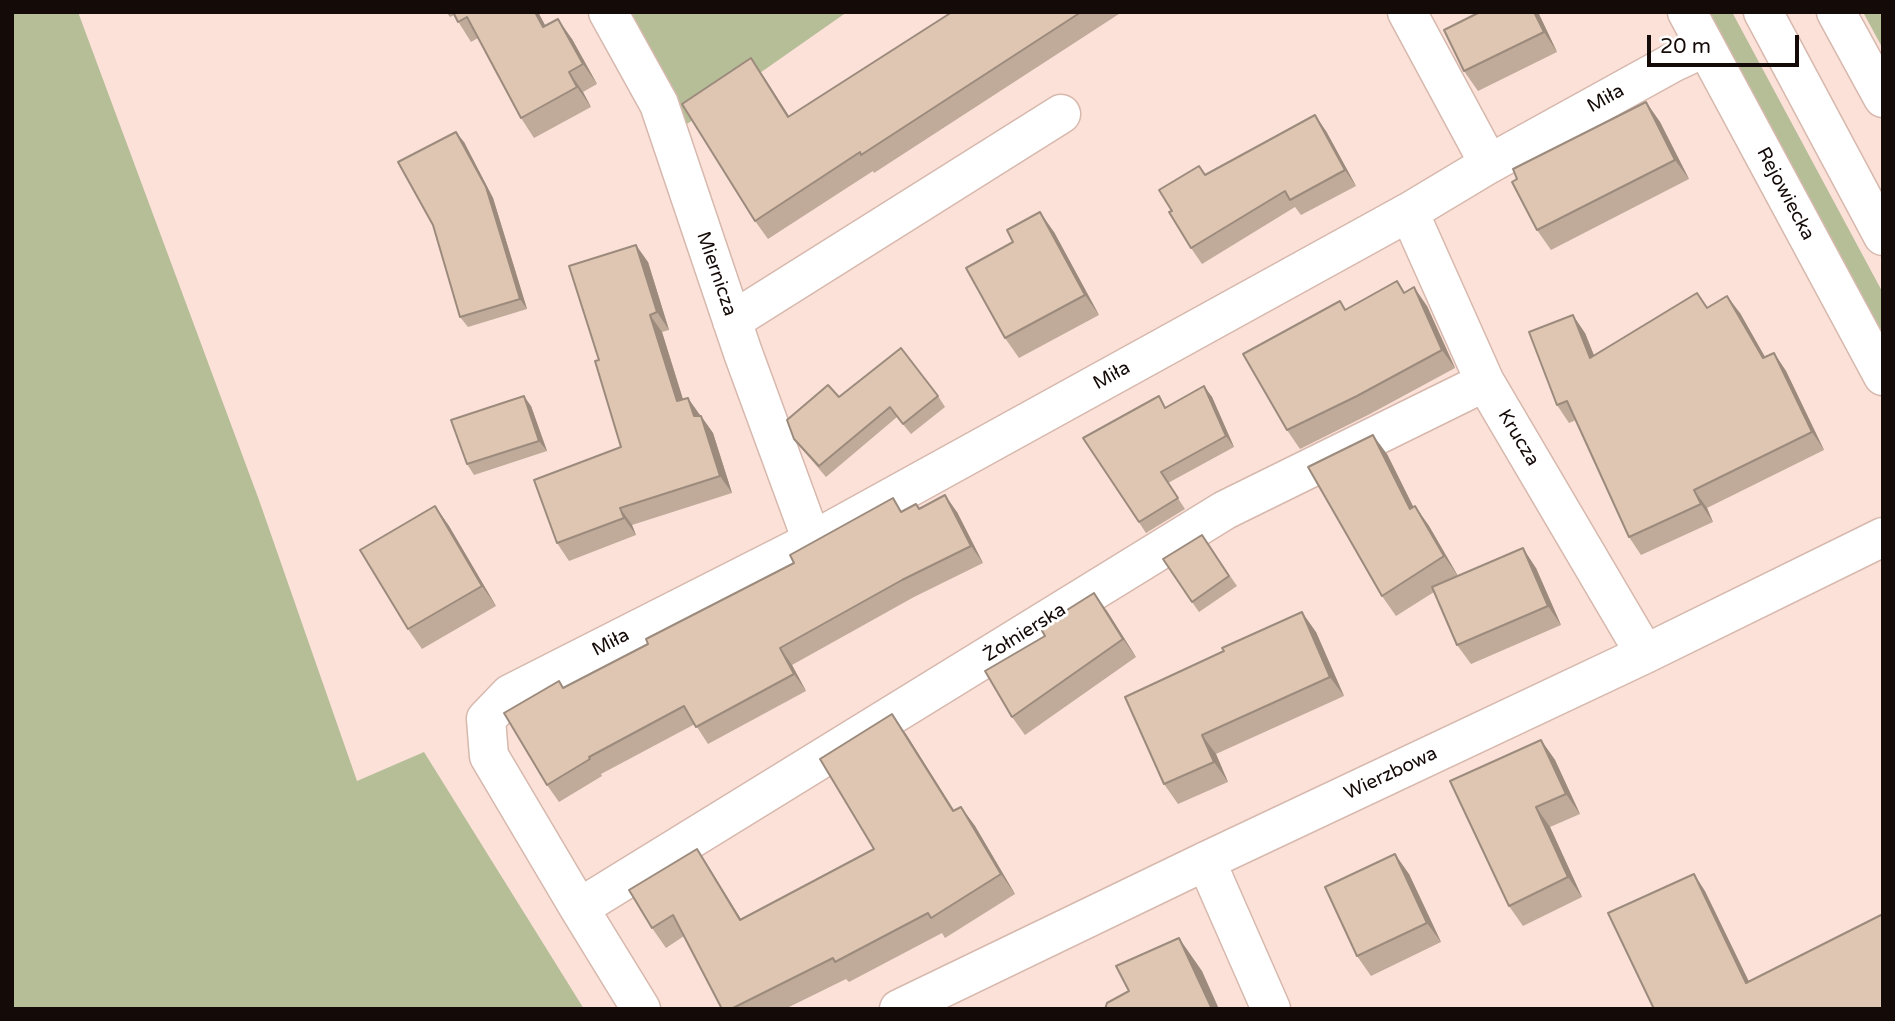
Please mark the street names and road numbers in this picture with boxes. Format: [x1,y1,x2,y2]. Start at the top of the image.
street label: Miła [1584,80,1628,118]
street label: Rejowiecka [1751,144,1819,244]
street label: Miernicza [691,229,741,319]
street label: Miła [1090,357,1134,395]
street label: Krucza [1492,406,1544,470]
street label: Żołnierska [980,599,1070,667]
street label: Miła [589,624,633,662]
street label: Wierzbowa [1341,742,1441,806]

